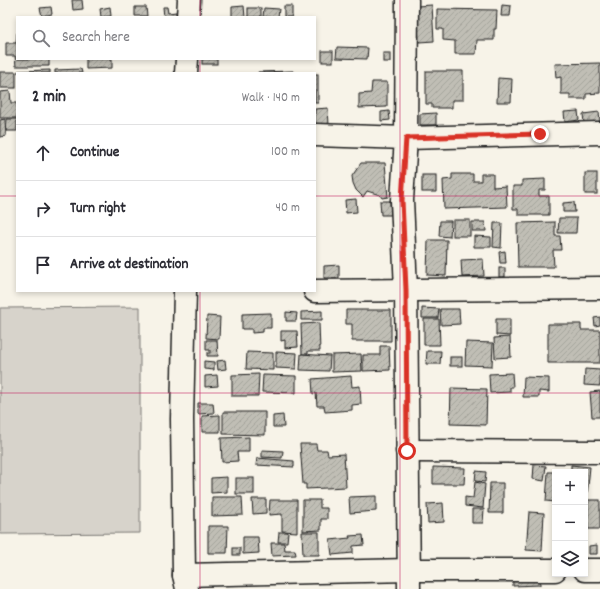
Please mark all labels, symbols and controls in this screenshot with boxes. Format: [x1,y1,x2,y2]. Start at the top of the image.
search box [16,16,316,60]
icon: search [30,27,52,49]
text: Search here [62,27,130,49]
text: 2 min [32,86,66,110]
text: Walk · 140 m [242,89,300,108]
route end [531,125,549,143]
icon: ahead [32,142,54,164]
text: Continue [70,142,119,164]
text: 100 m [271,143,300,162]
icon: right [32,198,54,220]
text: Turn right [70,198,126,220]
text: 40 m [276,199,300,218]
icon: arrive [32,254,54,276]
text: Arrive at destination [70,254,188,276]
route start [398,442,416,460]
map controls [552,469,588,577]
button: + [552,469,588,505]
button: − [552,505,588,541]
button: layers [552,541,588,577]

